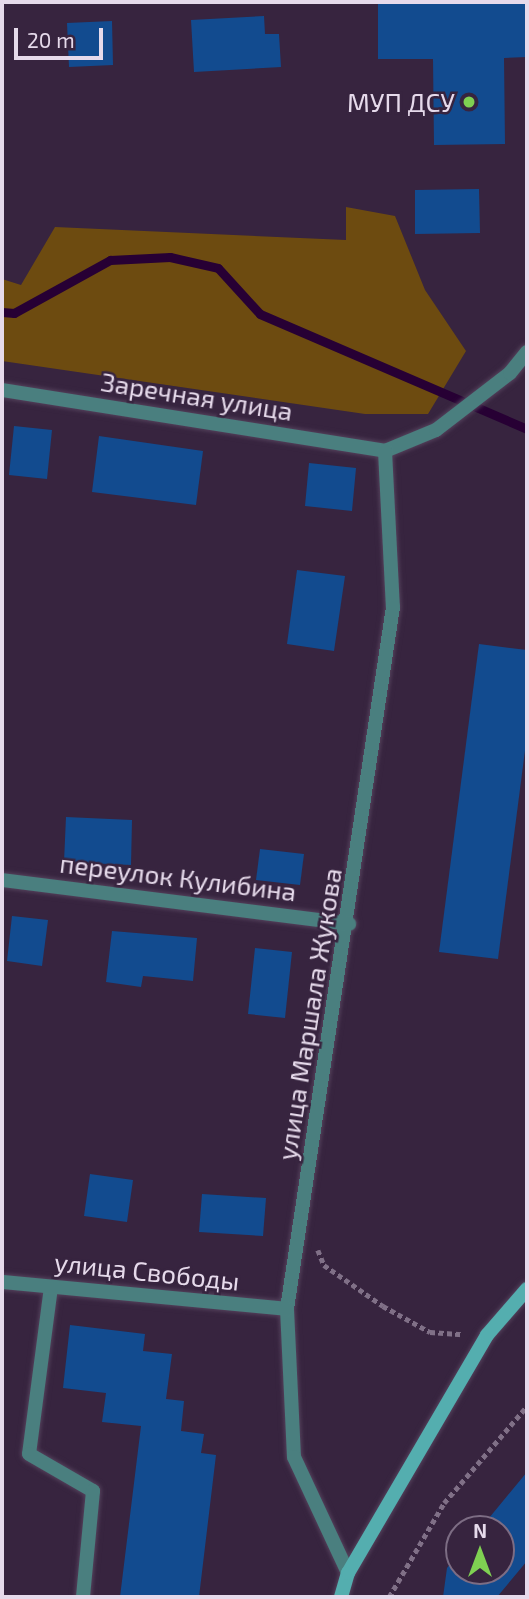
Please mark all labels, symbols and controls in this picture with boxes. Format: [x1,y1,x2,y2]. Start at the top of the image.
scale bar [18,14,107,58]
text: 20 m [27,27,75,52]
place label: МУП ДСУ [347,86,455,118]
marker: МУП ДСУ [461,94,477,110]
street label: Заречная улица [99,365,295,427]
street label: переулок Кулибина [58,847,298,907]
street label: улица Маршала Жукова [270,866,348,1162]
street label: улица Свободы [53,1246,241,1296]
north arrow [445,1515,515,1585]
text: N [473,1519,487,1542]

